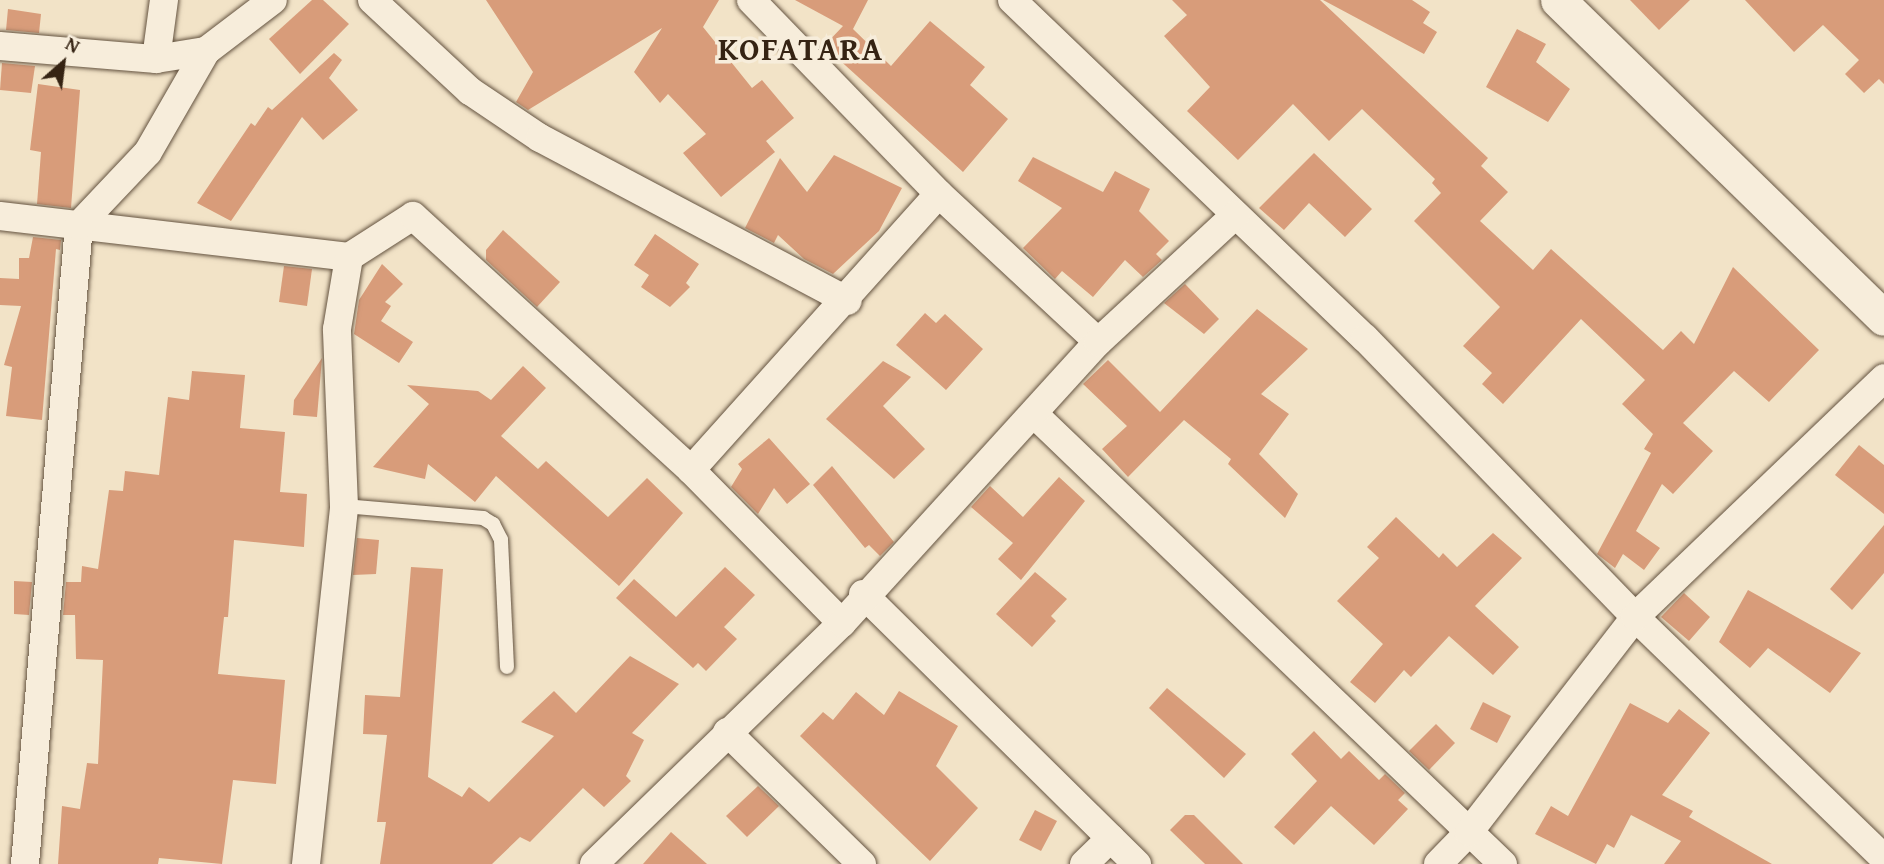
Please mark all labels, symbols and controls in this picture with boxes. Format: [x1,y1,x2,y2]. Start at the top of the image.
north arrow [28,28,98,98]
text: N [61,29,85,60]
district label: KOFATARA [719,30,883,68]

